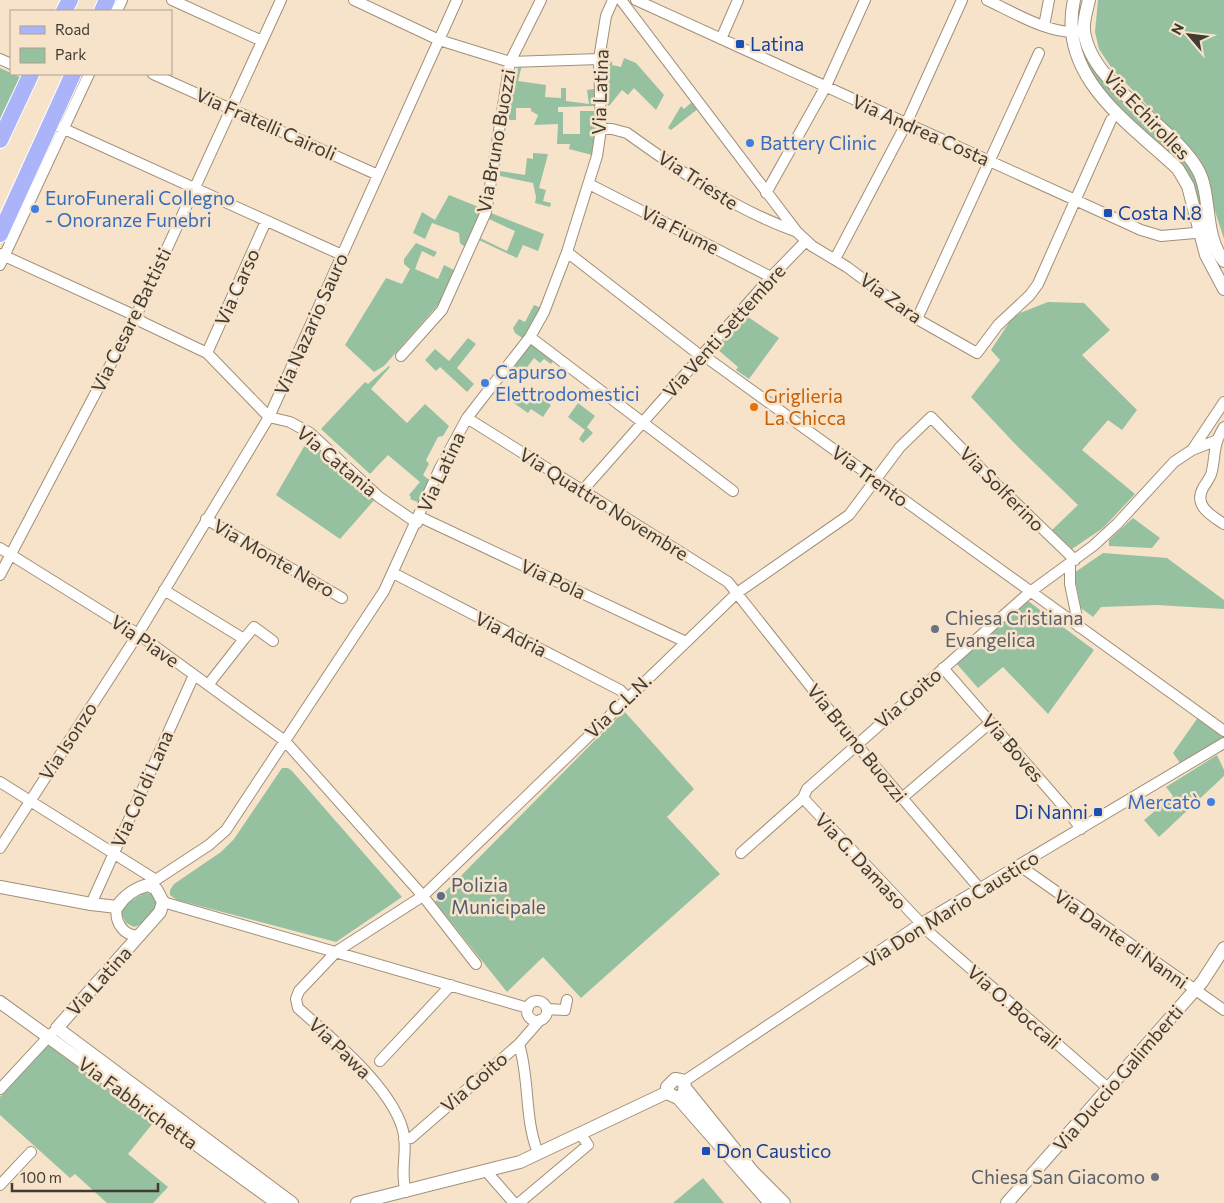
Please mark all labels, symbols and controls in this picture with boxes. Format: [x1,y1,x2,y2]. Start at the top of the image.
legend [10,10,172,75]
north arrow [1164,10,1214,60]
text: Road [55,20,90,38]
text: N [1167,20,1187,37]
place label: Latina [750,32,804,55]
marker: Latina [734,38,746,50]
text: Park [55,45,86,63]
street label: Via Latina [587,49,612,135]
street label: Via Echirolles [1099,65,1196,164]
street label: Via Bruno Buozzi [472,67,519,215]
street label: Via Fratelli Cairoli [192,82,340,165]
street label: Via Andrea Costa [849,89,993,170]
place label: Battery Clinic [760,131,877,154]
marker: Battery Clinic [744,137,756,149]
street label: Via Trieste [654,145,743,214]
place label: EuroFunerali Collegno - Onoranze Funebri [45,186,235,231]
street label: Via Fiume [637,200,723,259]
place label: Costa N.8 [1118,201,1202,224]
marker: EuroFunerali Collegno - Onoranze Funebri [29,203,41,215]
marker: Costa N.8 [1102,207,1114,219]
street label: Via Cesare Battisti [86,244,176,396]
street label: Via Carso [209,245,264,329]
street label: Via Nazario Sauro [269,249,352,398]
street label: Via Venti Settembre [658,259,790,402]
street label: Via Zara [856,267,927,328]
place label: Capurso Elettrodomestici [495,360,640,405]
marker: Capurso Elettrodomestici [479,377,491,389]
place label: Griglieria La Chicca [764,384,846,429]
marker: Griglieria La Chicca [748,401,760,413]
street label: Via Catania [292,420,382,501]
street label: Via Latina [412,428,469,516]
street label: Via Trento [827,440,913,511]
street label: Via Solferino [955,441,1050,536]
street label: Via Quattro Novembre [515,442,693,565]
street label: Via Monte Nero [210,514,339,602]
street label: Via Pola [517,553,589,604]
street label: Via Adria [471,606,551,661]
place label: Chiesa Cristiana Evangelica [945,606,1084,651]
street label: Via Piave [107,609,184,672]
marker: Chiesa Cristiana Evangelica [929,623,941,635]
street label: Via Goito [870,662,946,733]
street label: Via C.L.N. [580,668,656,743]
street label: Via Bruno Buozzi [803,679,912,807]
street label: Via Isonzo [34,697,101,784]
street label: Via Boves [978,709,1049,786]
street label: Via Col di Lana [106,727,178,851]
place label: Mercatò [1127,790,1201,813]
marker: Mercatò [1205,796,1217,808]
place label: Di Nanni [1015,800,1088,823]
marker: Di Nanni [1092,806,1104,818]
street label: Via G. Damaso [811,807,912,914]
street label: Via Don Mario Caustico [859,845,1043,972]
place label: Polizia Municipale [451,873,546,918]
street label: Via Dante di Nanni [1050,884,1193,993]
marker: Polizia Municipale [435,890,447,902]
street label: Via Latina [61,941,136,1020]
street label: Via O. Boccali [963,960,1066,1054]
street label: Via Duccio Galimberti [1048,1000,1187,1156]
street label: Via Pawa [304,1012,376,1083]
street label: Via Goito [436,1046,512,1117]
street label: Via Fabbrichetta [74,1051,203,1154]
place label: Don Caustico [716,1139,831,1162]
marker: Don Caustico [700,1145,712,1157]
scale bar [12,1160,159,1192]
place label: Chiesa San Giacomo [971,1165,1145,1188]
text: 100 m [20,1168,62,1186]
marker: Chiesa San Giacomo [1149,1171,1161,1183]

